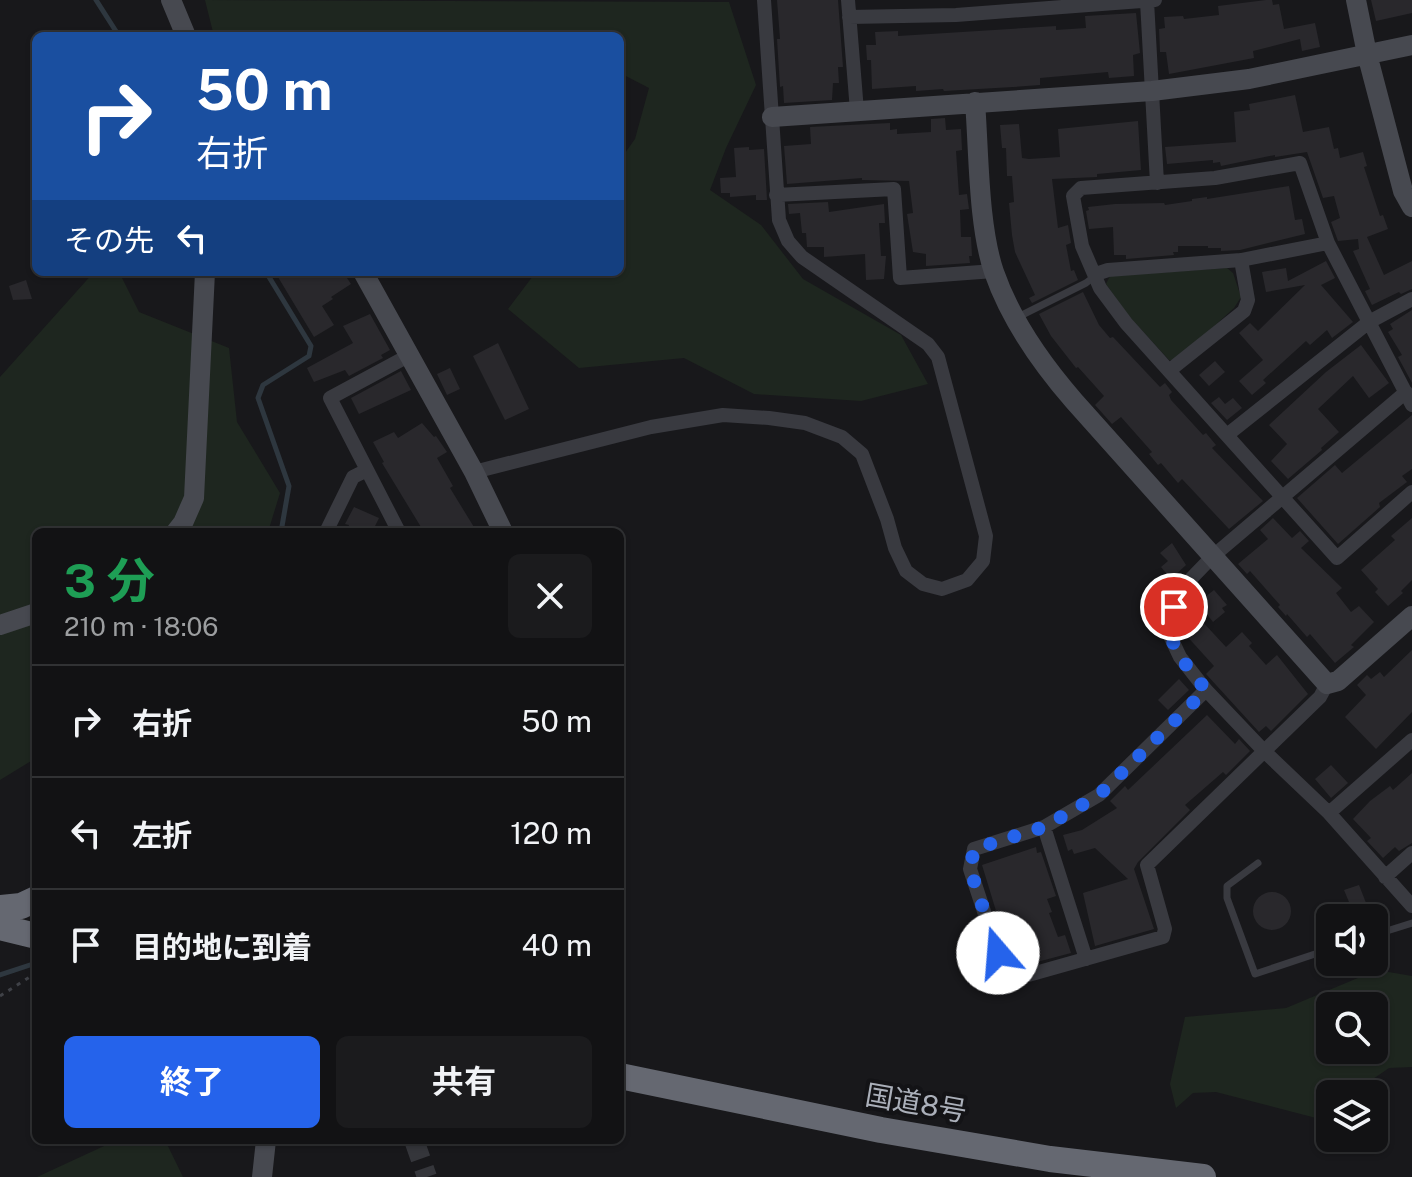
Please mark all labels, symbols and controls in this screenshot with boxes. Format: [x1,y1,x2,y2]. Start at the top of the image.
text: 50 m [196,57,333,123]
icon: right [64,64,168,168]
text: 右折 [196,132,268,174]
icon: left [170,216,214,260]
text: その先 [64,222,154,258]
text: 3 分 [64,552,155,609]
button: close [508,554,592,638]
pin [1140,573,1208,641]
icon: arrive [1152,585,1196,629]
text: 210 m · 18:06 [64,611,218,642]
icon: right [64,699,108,743]
text: 50 m [521,703,592,739]
text: 右折 [132,705,192,741]
icon: left [64,811,108,855]
text: 120 m [510,815,592,851]
text: 左折 [132,817,192,853]
map controls [1316,904,1388,1152]
button: sound [1316,904,1388,976]
position arrow [956,911,1040,995]
icon: arrive [64,923,108,967]
text: 40 m [522,927,592,963]
text: 目的地に到着 [132,929,312,965]
button: search [1316,992,1388,1064]
button: 終了 [64,1036,320,1128]
button: 共有 [336,1036,592,1128]
street label: 国道8号 [863,1077,969,1128]
button: layers [1316,1080,1388,1152]

